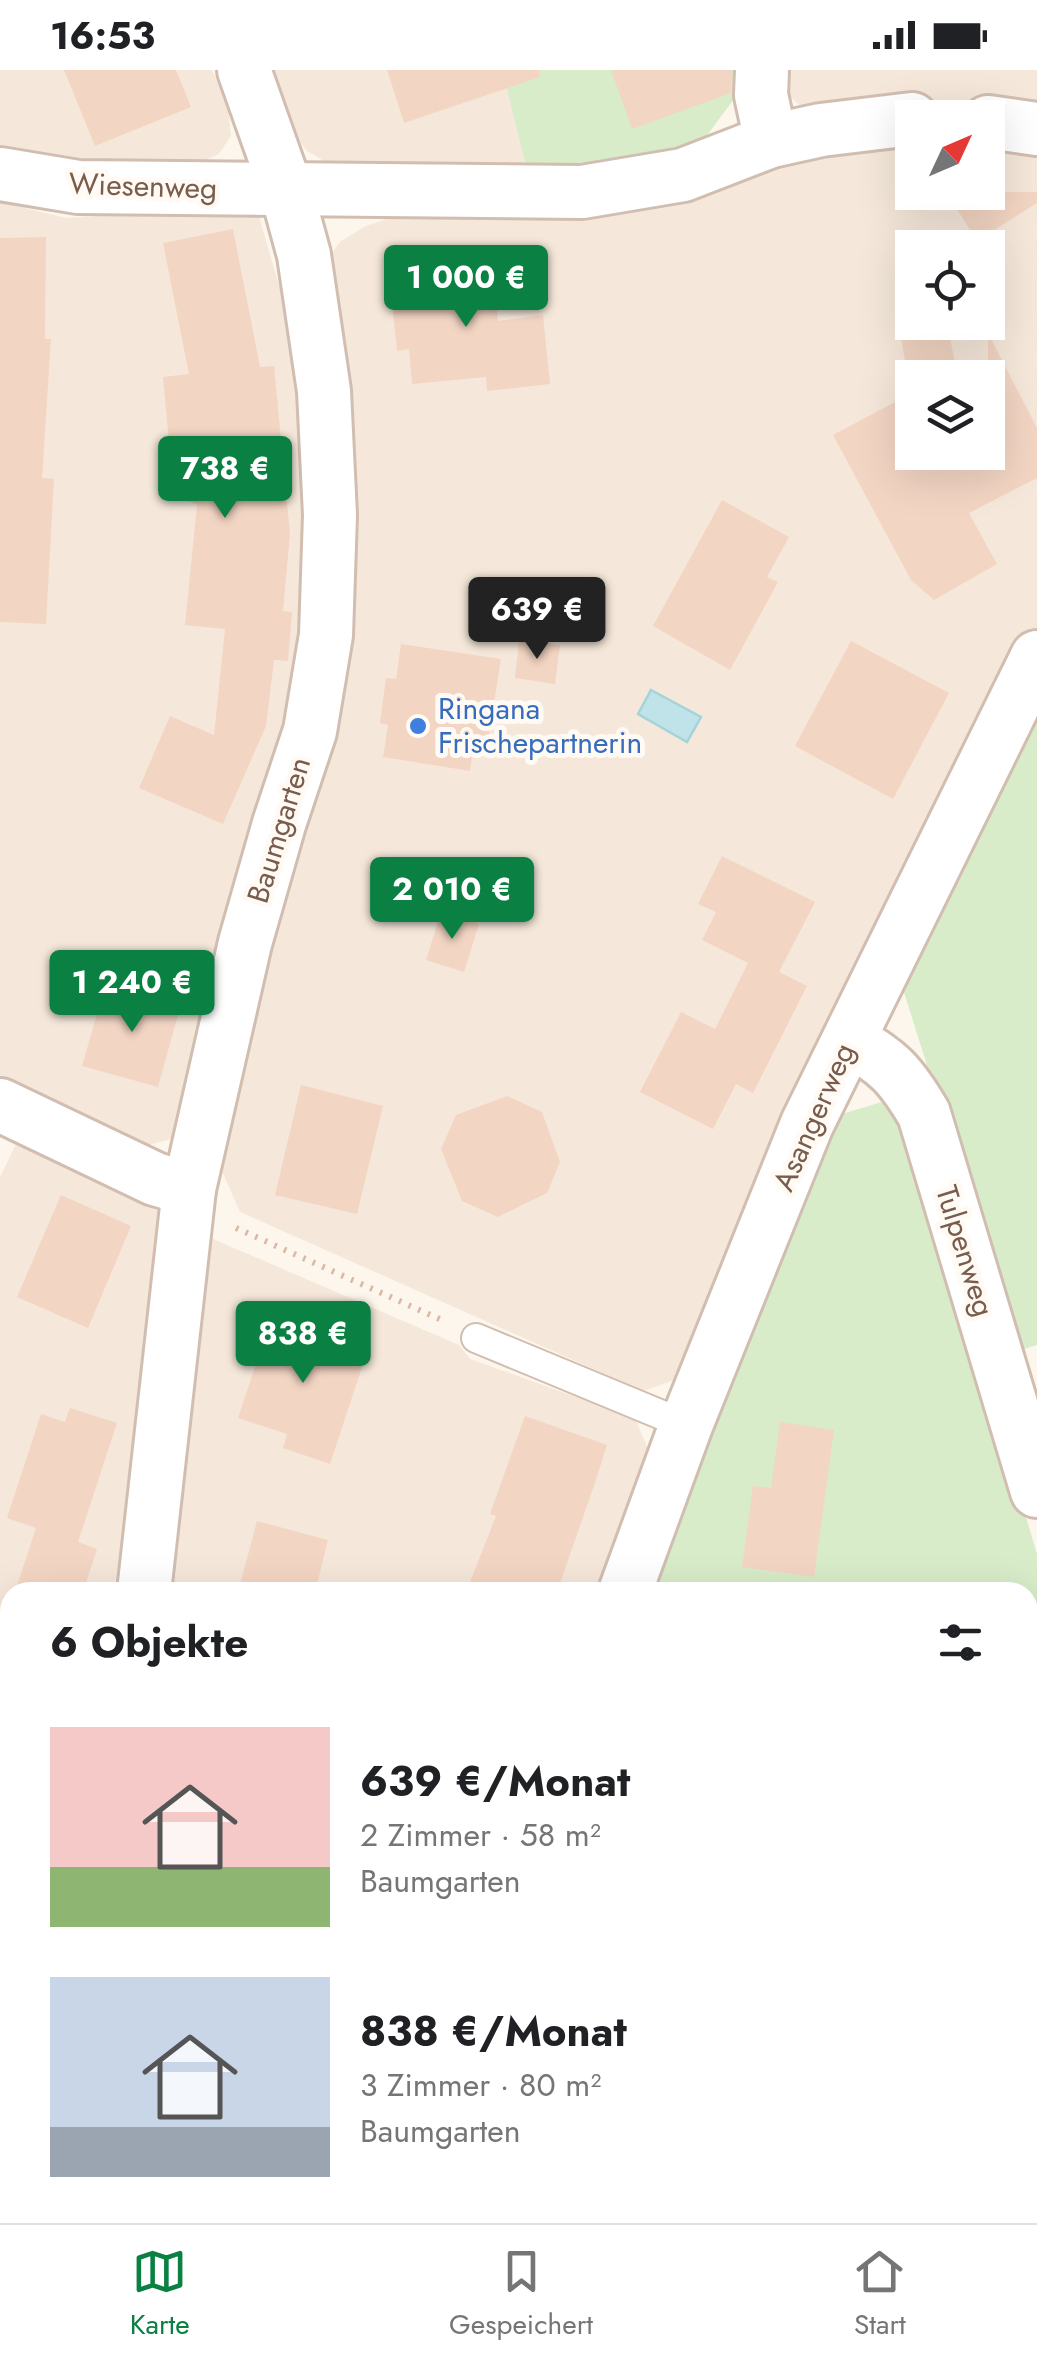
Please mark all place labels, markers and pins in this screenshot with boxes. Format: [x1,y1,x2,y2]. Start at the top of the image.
pin: 1 000 € [374,245,558,330]
pin: 738 € [155,436,295,521]
pin: 639 € [467,577,607,662]
place label: Ringana Frischepartnerin [438,687,642,764]
marker: Ringana Frischepartnerin [407,715,429,737]
pin: 2 010 € [360,857,544,942]
pin: 1 240 € [40,950,224,1035]
pin: 838 € [233,1301,373,1386]

